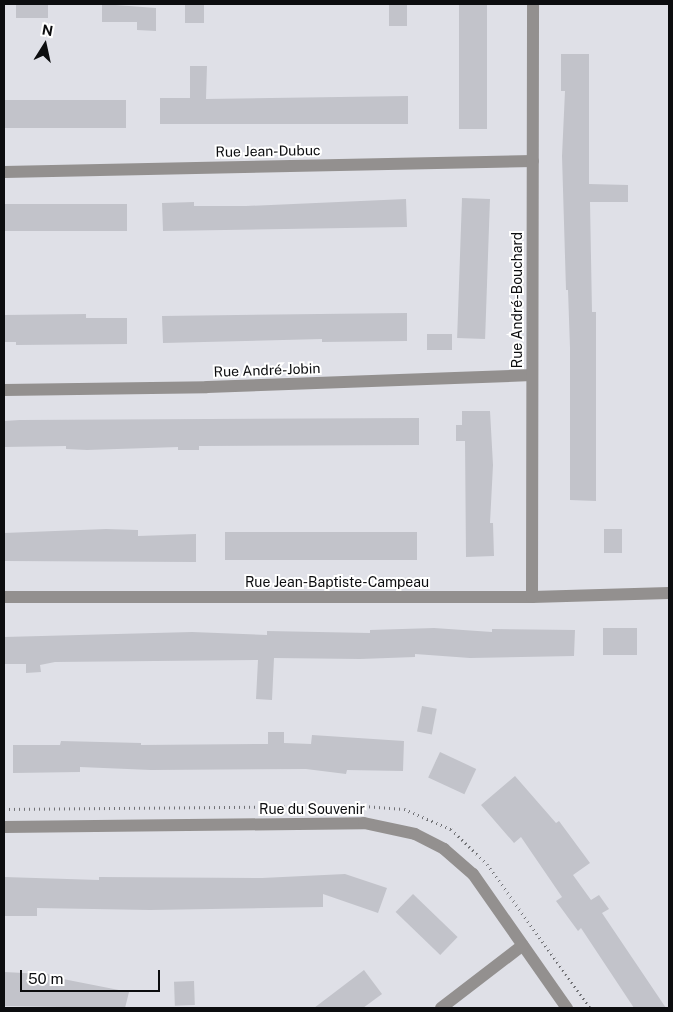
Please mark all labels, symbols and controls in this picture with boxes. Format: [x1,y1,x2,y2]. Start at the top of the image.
north arrow [20,20,70,70]
text: N [41,21,54,39]
street label: Rue Jean-Dubuc [215,142,321,160]
street label: Rue André-Bouchard [509,232,525,368]
street label: Rue André-Jobin [213,360,321,380]
street label: Rue Jean-Baptiste-Campeau [245,574,429,590]
street label: Rue du Souvenir [259,801,365,817]
scale bar [22,960,162,992]
text: 50 m [28,970,63,987]

